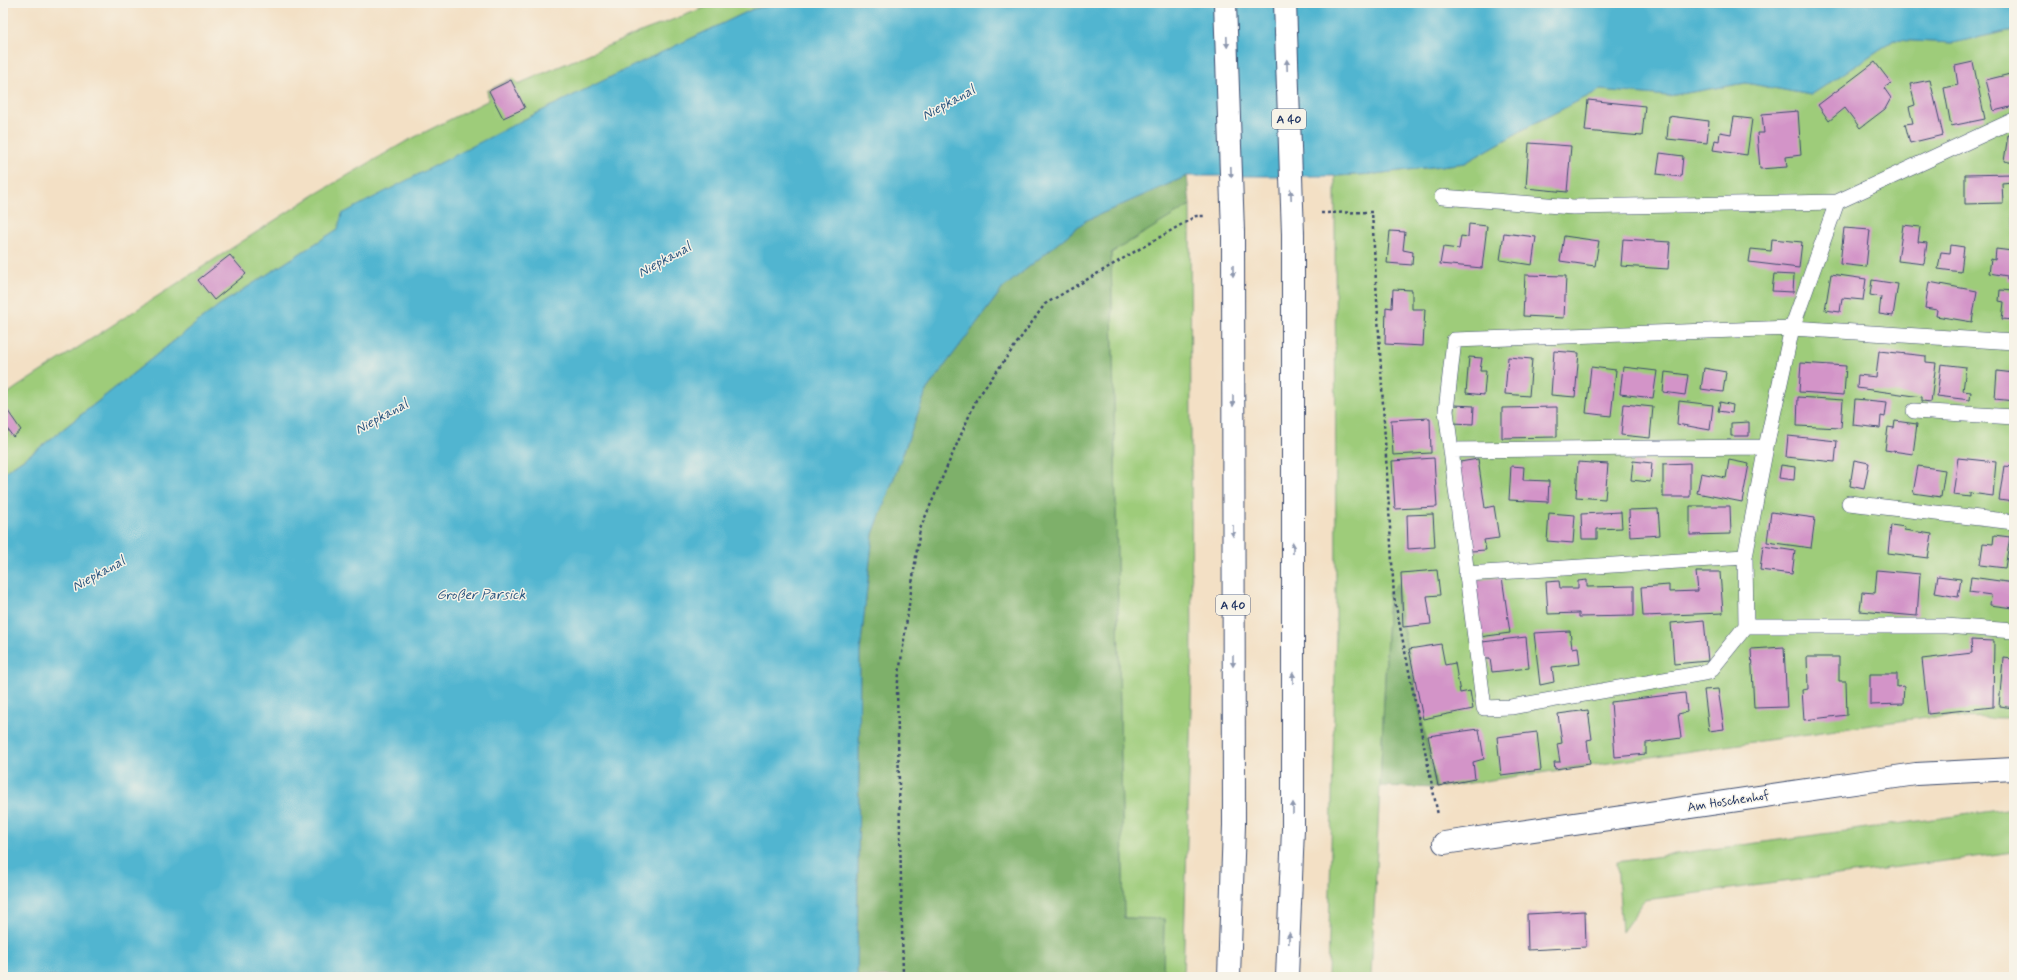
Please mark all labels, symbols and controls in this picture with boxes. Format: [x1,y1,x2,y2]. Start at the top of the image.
one-way arrow [1224,36,1230,49]
one-way arrow [1284,59,1291,71]
water label: Niepkanal [919,80,980,125]
road number: A 40 [1272,109,1306,129]
one-way arrow [1228,166,1234,179]
one-way arrow [1288,189,1295,201]
water label: Niepkanal [635,237,696,282]
one-way arrow [1230,265,1236,278]
water label: Niepkanal [352,394,413,439]
one-way arrow [1230,395,1236,408]
one-way arrow [1230,525,1236,538]
one-way arrow [1290,541,1296,554]
water label: Niepkanal [69,551,130,596]
water label: Großer Parsick [436,586,526,604]
road number: A 40 [1216,595,1250,615]
one-way arrow [1230,655,1236,668]
one-way arrow [1290,671,1296,684]
street label: Am Hoschenhof [1686,787,1771,816]
one-way arrow [1290,801,1296,814]
one-way arrow [1285,932,1292,944]

